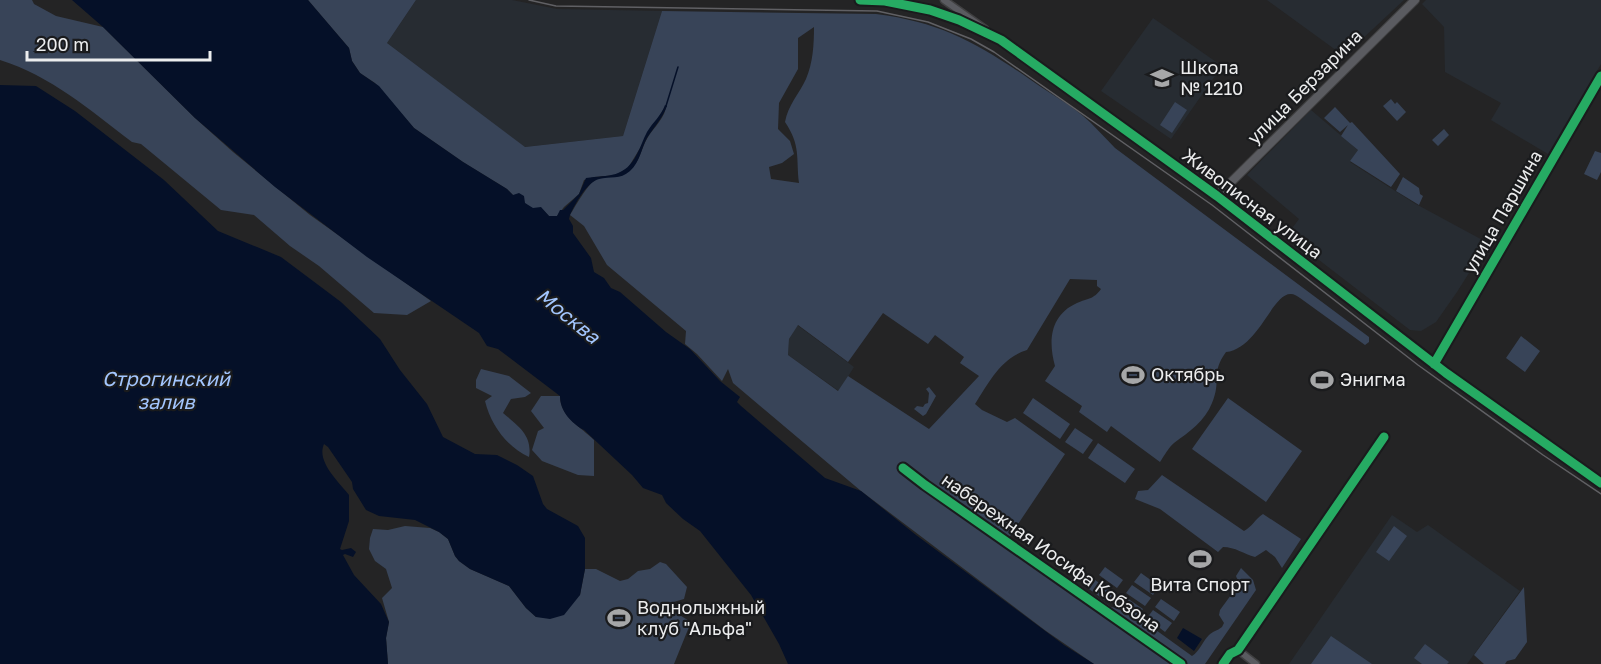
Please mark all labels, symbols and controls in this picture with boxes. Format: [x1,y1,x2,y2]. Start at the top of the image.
scale bar [27,24,210,62]
street label: улица Берзарина [1242,24,1366,148]
text: 200 m [36,33,89,55]
place label: Школа № 1210 [1180,56,1243,99]
school or university icon: Школа № 1210 [1149,65,1175,91]
street label: Живописная улица [1178,143,1327,263]
street label: улица Паршина [1458,146,1546,277]
water label: Москва [532,283,606,348]
sports icon: Октябрь [1120,362,1146,388]
place label: Октябрь [1151,363,1225,385]
water label: Строгинский залив [102,366,232,413]
sports icon: Энигма [1309,367,1335,393]
place label: Энигма [1340,368,1406,390]
street label: набережная Иосифа Кобзона [938,468,1165,636]
sports icon: Вита Спорт [1187,546,1213,572]
place label: Вита Спорт [1150,573,1250,595]
place label: Воднолыжный клуб "Альфа" [637,596,765,639]
sports icon: Воднолыжный клуб "Альфа" [606,605,632,631]

